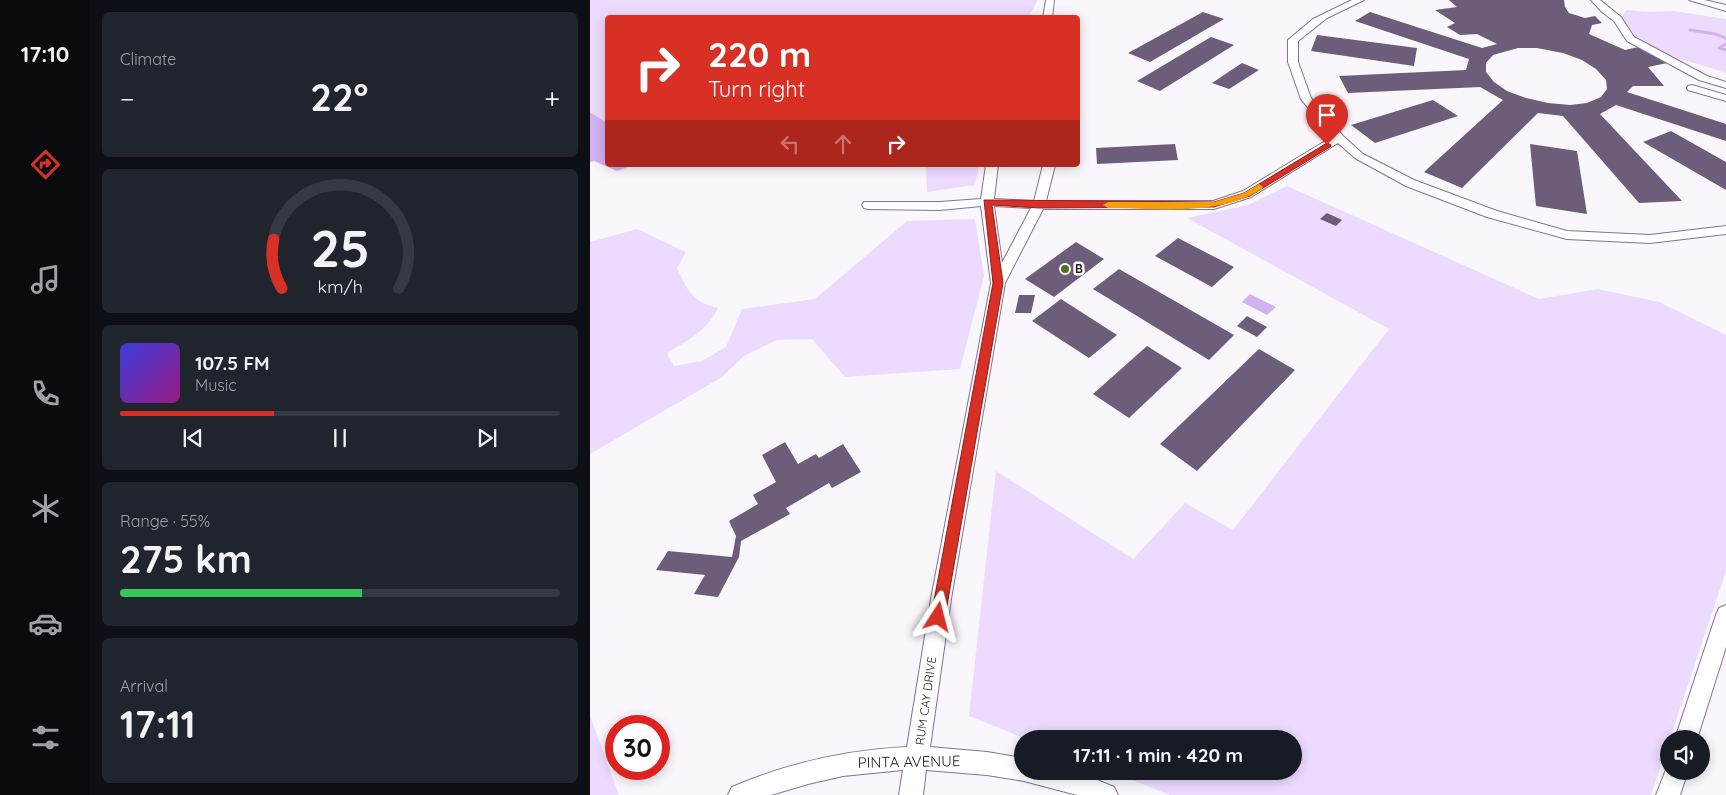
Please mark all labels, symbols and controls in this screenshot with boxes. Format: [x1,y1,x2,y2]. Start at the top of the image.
text: 220 m [708,32,811,76]
icon: right [625,35,690,100]
text: 17:10 [21,40,69,68]
text: Climate [120,49,176,69]
text: 22° [310,73,368,121]
text: Turn right [708,75,805,103]
text: − [120,81,135,116]
text: + [544,81,560,116]
pin [1306,94,1348,145]
icon: arrive [1313,101,1341,129]
icon: left [776,130,804,158]
icon: ahead [829,130,857,158]
icon: right [882,130,910,158]
icon: directions [28,147,63,182]
text: 25 [310,215,370,280]
place label: B [1075,261,1083,276]
icon: music [28,262,63,297]
marker: B [1059,263,1071,275]
text: km/h [317,275,363,297]
text: 107.5 FM [195,351,270,375]
text: Music [195,375,237,395]
icon: phone [28,376,63,411]
icon: previous [179,424,207,452]
icon: pause [326,424,354,452]
icon: next [473,424,501,452]
icon: climate [28,491,63,526]
text: Range · 55% [120,511,210,531]
text: 275 km [120,535,252,583]
position arrow [911,590,963,642]
icon: car [28,606,63,641]
street label: RUM CAY DRIVE [912,656,939,746]
text: Arrival [120,676,168,696]
text: 17:11 [120,700,196,748]
speed limit sign: 30 [605,715,670,780]
icon: filters [28,720,63,755]
map controls [1660,730,1710,780]
button: sound [1660,730,1710,780]
text: 17:11 · 1 min · 420 m [1073,743,1243,767]
street label: PINTA AVENUE [857,751,960,772]

